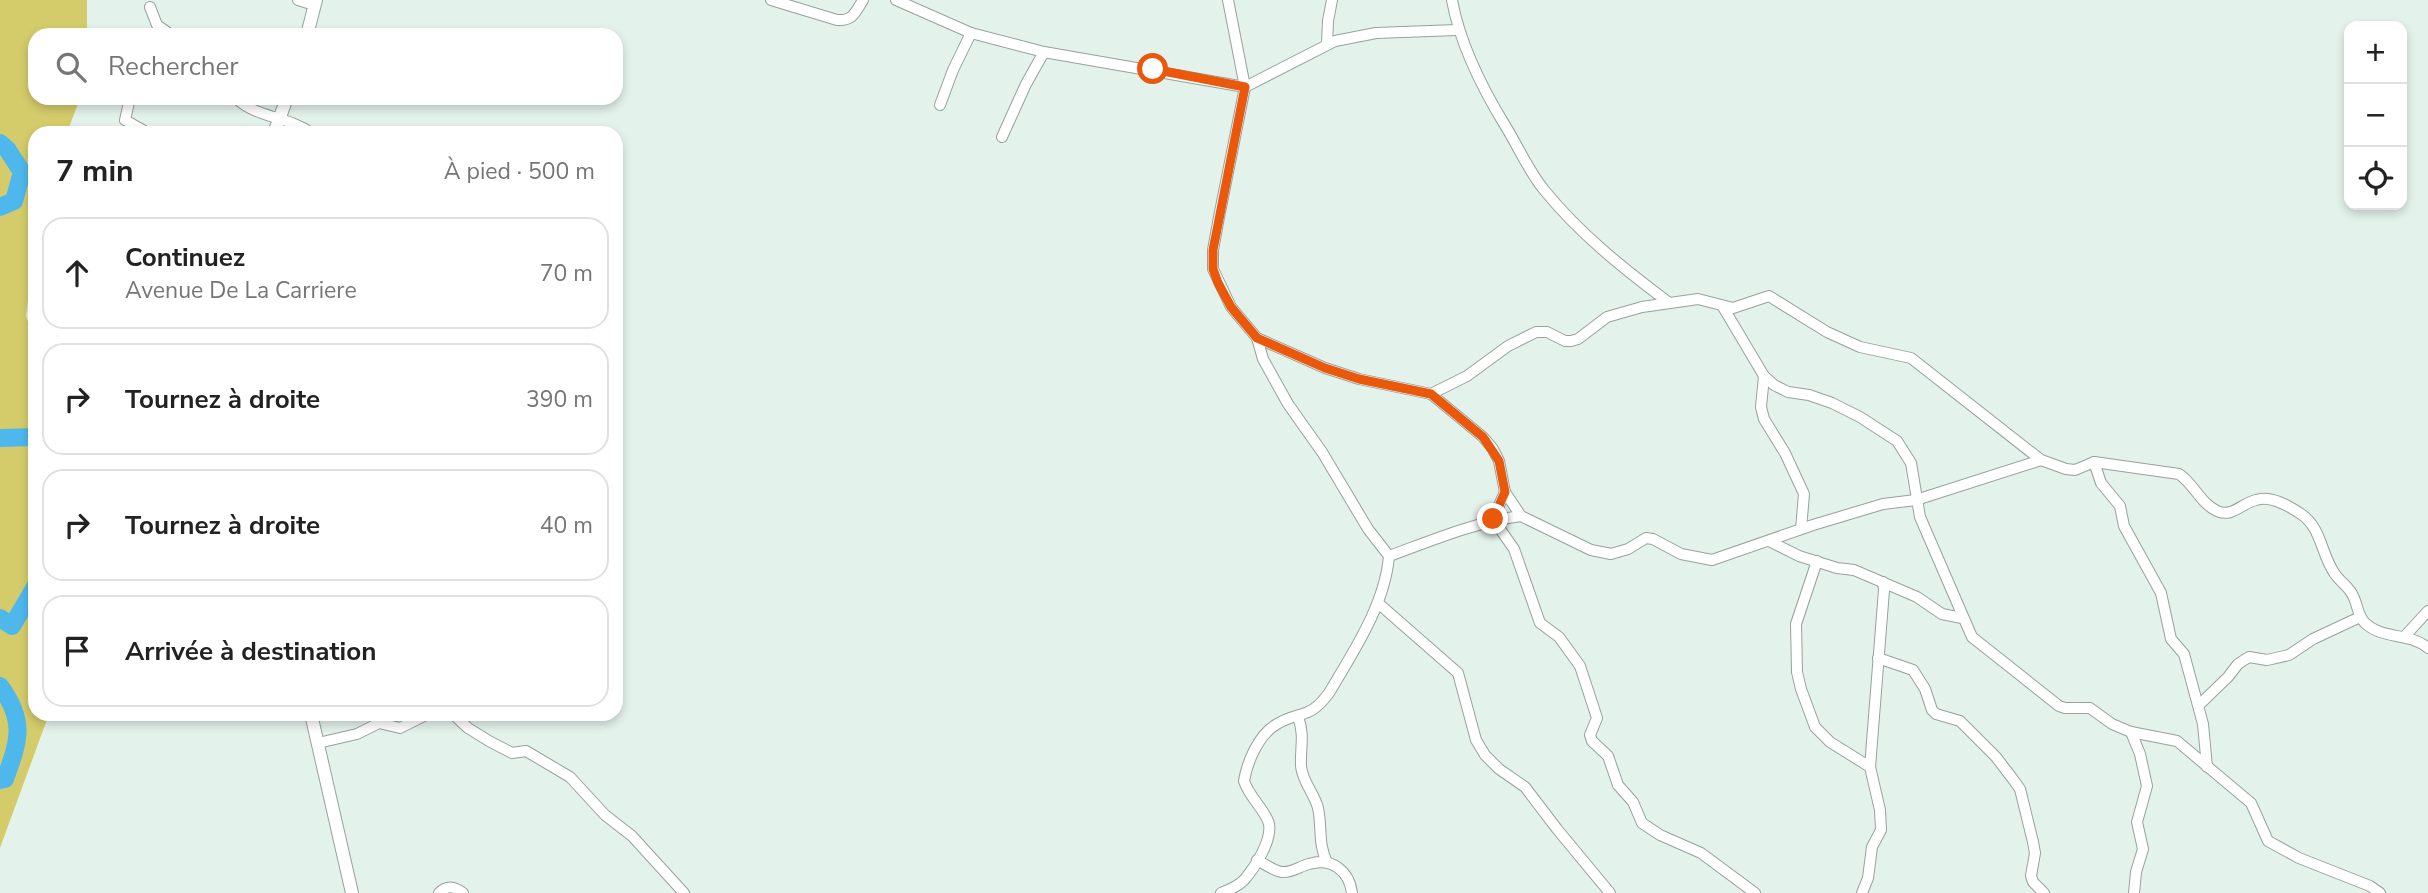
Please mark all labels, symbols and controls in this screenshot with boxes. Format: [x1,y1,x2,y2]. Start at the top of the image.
map controls [2344,21,2407,210]
button: + [2344,21,2407,84]
search box [28,28,623,105]
icon: search [52,48,90,86]
text: Rechercher [108,49,239,84]
route start [1137,53,1168,84]
button: − [2344,84,2407,147]
button: locate [2344,147,2407,210]
text: 7 min [56,151,134,192]
text: À pied · 500 m [444,156,595,187]
text: Continuez [125,240,245,275]
icon: ahead [58,254,96,292]
text: 70 m [540,258,593,289]
text: Avenue De La Carriere [125,275,357,306]
icon: right [58,380,96,418]
text: Tournez à droite [125,382,320,417]
text: 390 m [526,384,593,415]
route end [1477,503,1508,534]
icon: right [58,506,96,544]
text: Tournez à droite [125,508,320,543]
text: 40 m [540,510,593,541]
icon: arrive [58,632,96,670]
text: Arrivée à destination [125,634,376,669]

